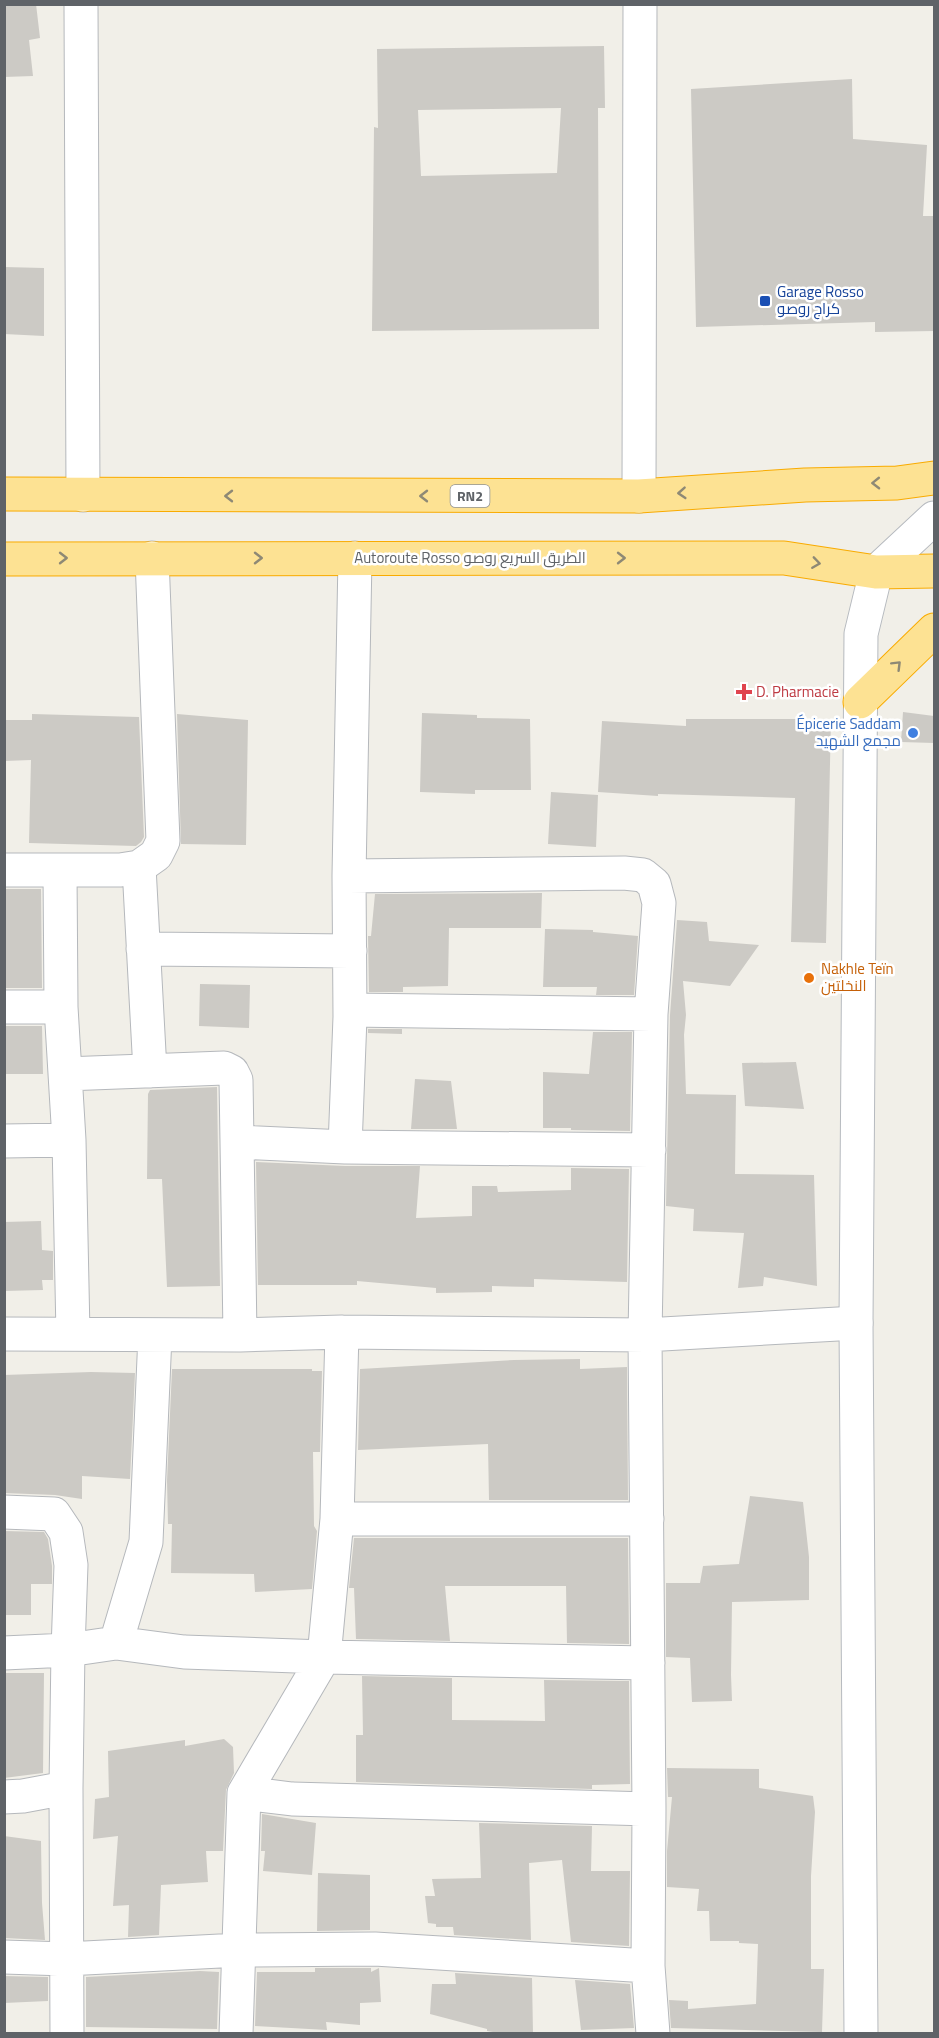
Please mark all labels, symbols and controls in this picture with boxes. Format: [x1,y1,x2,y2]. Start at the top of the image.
place label: Garage Rosso كراج روصو [777,280,864,320]
marker: Garage Rosso كراج روصو [758,294,772,308]
one-way arrow [872,477,881,490]
road number: RN2 [450,485,490,507]
one-way arrow [677,487,686,500]
one-way arrow [224,490,233,502]
one-way arrow [419,490,428,502]
street label: Autoroute Rosso الطريق السريع روصو [354,546,586,569]
one-way arrow [58,552,67,564]
one-way arrow [253,552,262,564]
one-way arrow [616,552,625,564]
one-way arrow [811,556,820,568]
one-way arrow [890,662,901,673]
place label: D. Pharmacie [756,680,839,703]
marker: D. Pharmacie [737,685,751,699]
place label: Épicerie Saddam مجمع الشهيد [797,712,901,752]
marker: Épicerie Saddam مجمع الشهيد [906,726,920,740]
place label: Nakhle Teïn النخلتين [821,957,894,997]
marker: Nakhle Teïn النخلتين [802,971,816,985]

